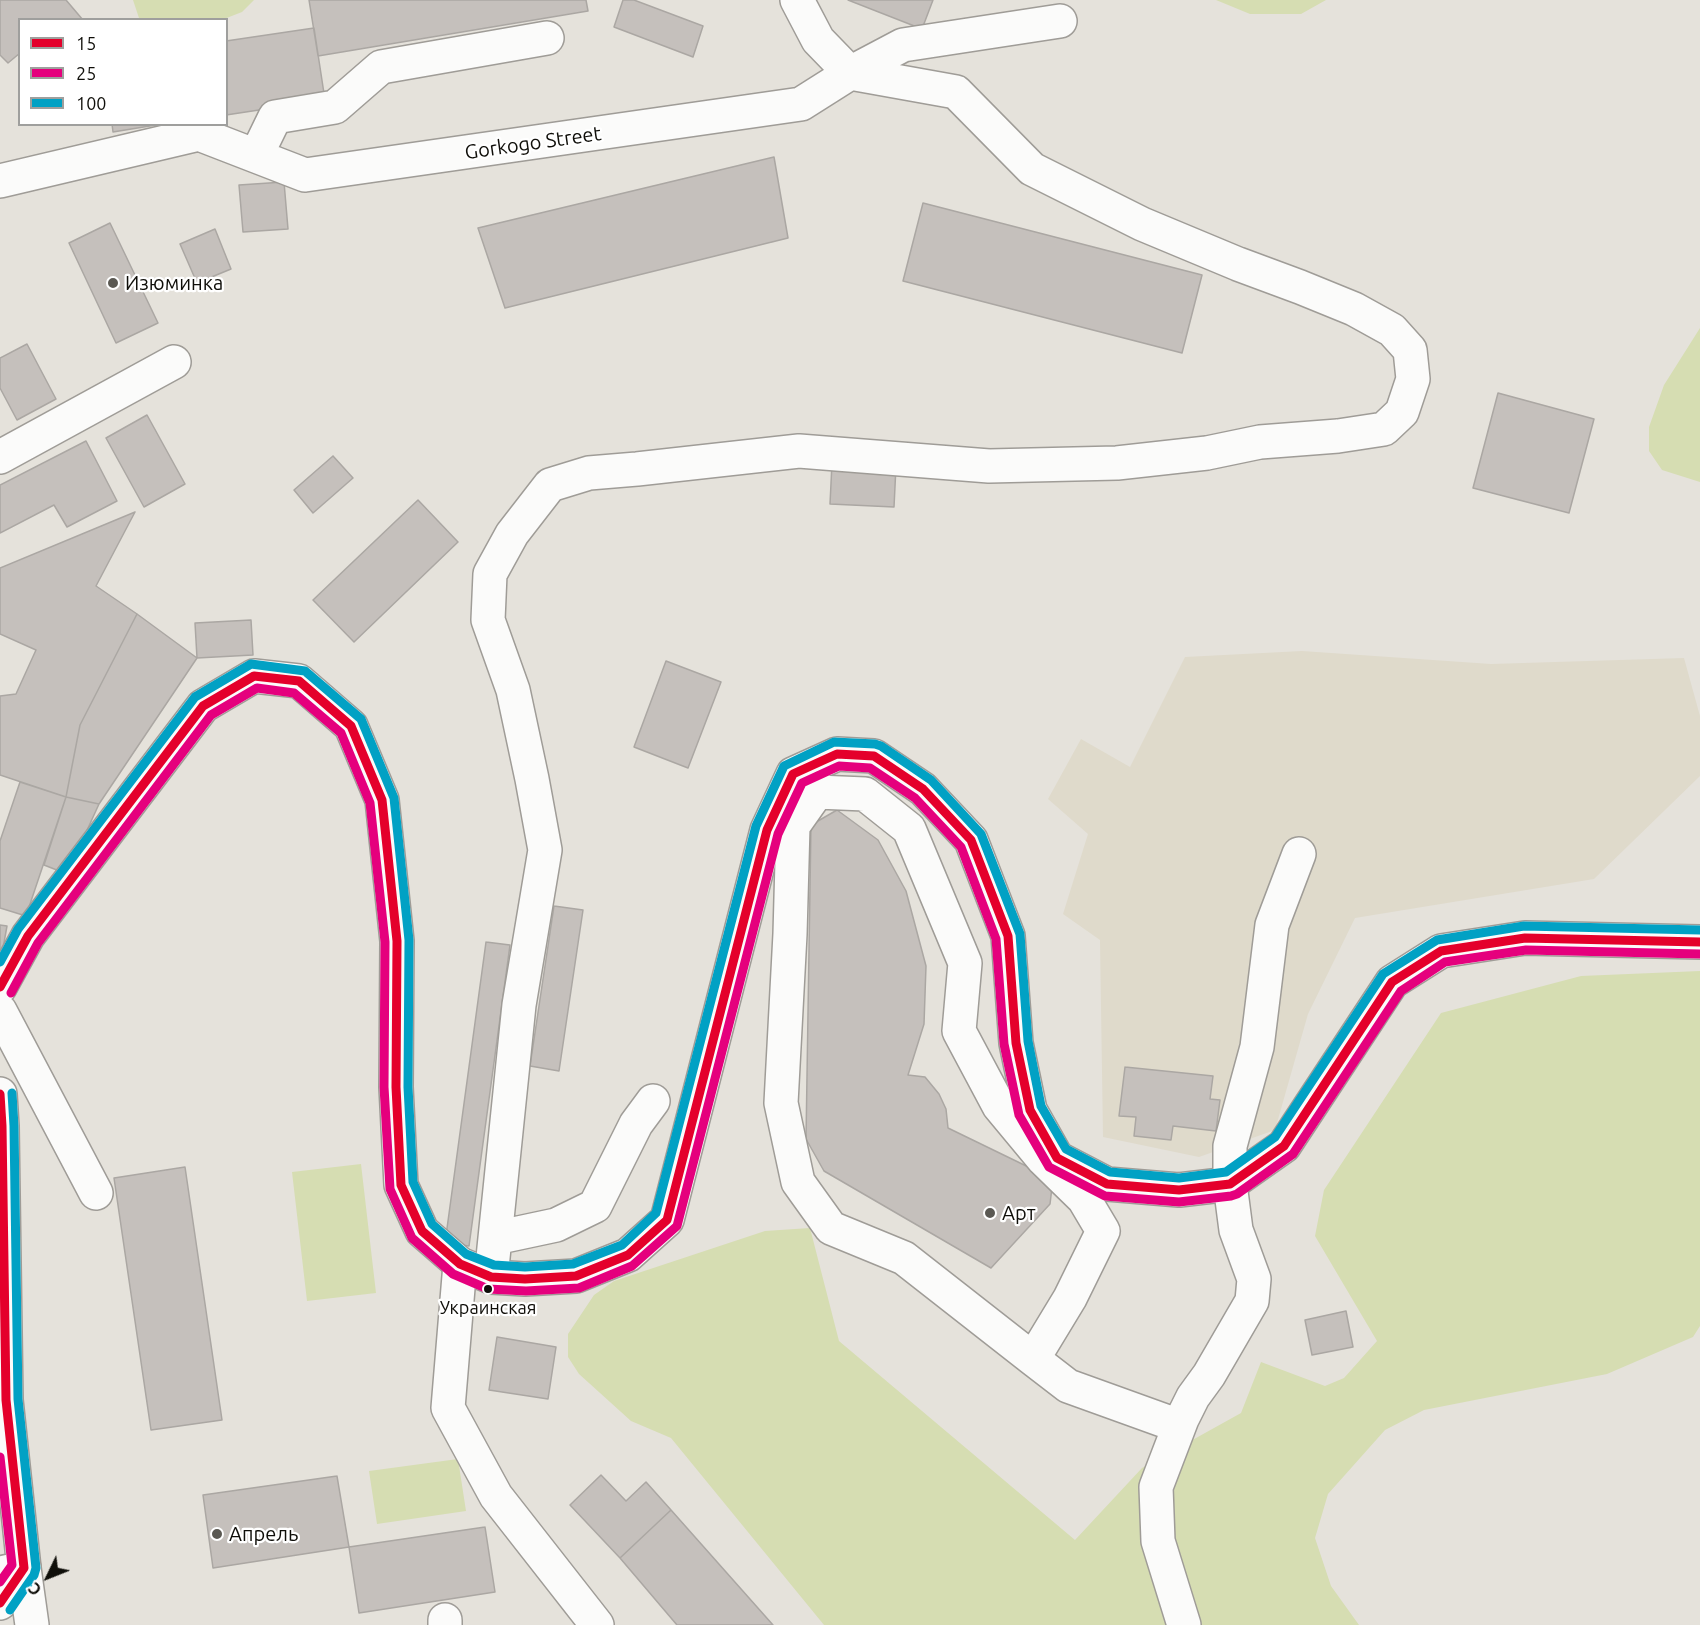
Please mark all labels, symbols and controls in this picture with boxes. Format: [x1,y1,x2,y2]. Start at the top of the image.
legend [18,18,228,126]
text: 15 [76,33,96,53]
text: 25 [76,63,96,83]
text: 100 [76,93,106,113]
street label: Gorkogo Street [463,122,603,164]
place label: Изюминка [125,271,223,295]
marker: Изюминка [106,276,120,290]
place label: Арт [1002,1201,1036,1225]
marker: Арт [983,1206,997,1220]
marker: Украинская [482,1283,494,1295]
place label: Украинская [440,1297,536,1319]
place label: Апрель [229,1522,298,1546]
marker: Апрель [210,1527,224,1541]
north arrow [18,1547,78,1607]
text: С [25,1579,45,1599]

